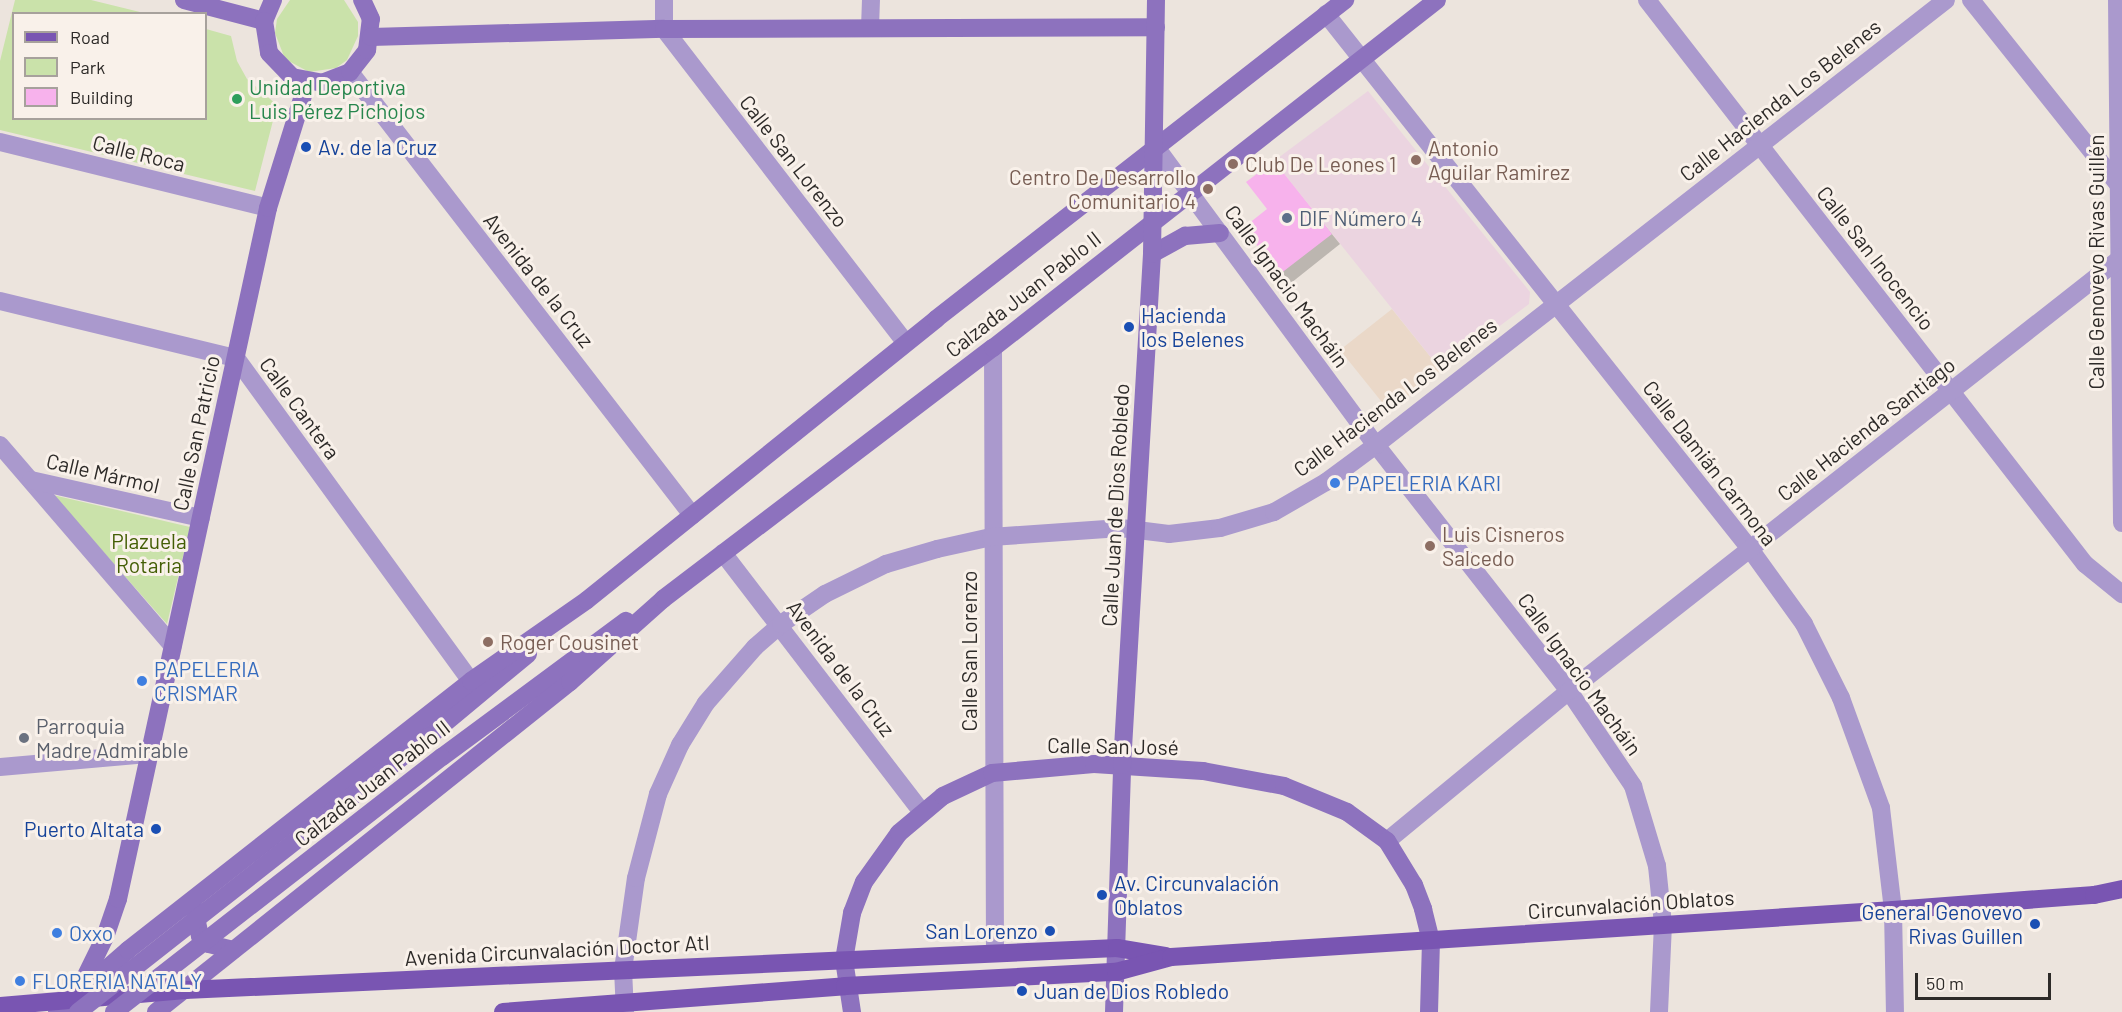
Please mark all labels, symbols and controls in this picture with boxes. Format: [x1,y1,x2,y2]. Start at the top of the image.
legend [12,12,207,120]
street label: Calle Hacienda Los Belenes [1674,14,1886,186]
text: Road [70,26,110,48]
text: Park [70,56,105,78]
place label: Unidad Deportiva Luis Pérez Pichojos [249,74,425,124]
text: Building [70,86,133,108]
street label: Calle San Lorenzo [734,90,854,232]
marker: Unidad Deportiva Luis Pérez Pichojos [230,92,244,106]
street label: Calle Roca [90,129,188,177]
place label: Av. de la Cruz [318,134,437,160]
street label: Calle Genovevo Rivas Guillén [2083,134,2109,390]
place label: Antonio Aguilar Ramirez [1428,135,1570,185]
marker: Av. de la Cruz [299,140,313,154]
place label: Club De Leones 1 [1245,151,1396,177]
marker: Antonio Aguilar Ramirez [1409,153,1423,167]
marker: Club De Leones 1 [1226,157,1240,171]
place label: Centro De Desarrollo Comunitario 4 [1009,164,1196,214]
street label: Calle San Inocencio [1812,181,1940,335]
marker: Centro De Desarrollo Comunitario 4 [1201,182,1215,196]
street label: Calle Ignacio Macháin [1220,200,1354,372]
place label: DIF Número 4 [1299,205,1422,231]
street label: Avenida de la Cruz [479,208,599,352]
marker: DIF Número 4 [1280,211,1294,225]
street label: Calzada Juan Pablo II [940,226,1106,362]
place label: Hacienda los Belenes [1141,302,1244,352]
street label: Calle Hacienda Los Belenes [1288,312,1502,482]
marker: Hacienda los Belenes [1122,320,1136,334]
street label: Calle Cantera [255,352,345,464]
street label: Calle Hacienda Santiago [1772,352,1960,506]
street label: Calle San Patricio [167,353,225,513]
street label: Calle Damián Carmona [1638,375,1782,551]
street label: Calle Juan de Dios Robledo [1096,383,1134,627]
street label: Calle Mármol [44,448,162,498]
place label: PAPELERIA KARI [1347,470,1501,496]
marker: PAPELERIA KARI [1328,476,1342,490]
place label: Luis Cisneros Salcedo [1442,521,1564,571]
park label: Plazuela Rotaria [111,528,187,578]
marker: Luis Cisneros Salcedo [1423,539,1437,553]
street label: Calle San Lorenzo [956,570,982,732]
street label: Calle Ignacio Macháin [1513,588,1647,760]
street label: Avenida de la Cruz [782,595,900,741]
place label: Roger Cousinet [500,629,639,655]
marker: Roger Cousinet [481,635,495,649]
place label: PAPELERIA CRISMAR [154,656,260,706]
marker: PAPELERIA CRISMAR [135,674,149,688]
place label: Parroquia Madre Admirable [36,713,189,763]
street label: Calzada Juan Pablo II [289,715,455,851]
marker: Parroquia Madre Admirable [17,731,31,745]
street label: Calle San José [1047,732,1179,760]
place label: Puerto Altata [24,816,144,842]
marker: Puerto Altata [149,822,163,836]
place label: Av. Circunvalación Oblatos [1114,870,1279,920]
street label: Circunvalación Oblatos [1527,884,1735,924]
marker: Av. Circunvalación Oblatos [1095,888,1109,902]
place label: General Genovevo Rivas Guillen [1861,899,2023,949]
marker: General Genovevo Rivas Guillen [2028,917,2042,931]
place label: San Lorenzo [925,918,1038,944]
place label: Oxxo [69,920,113,946]
marker: San Lorenzo [1043,924,1057,938]
marker: Oxxo [50,926,64,940]
street label: Avenida Circunvalación Doctor Atl [404,929,710,971]
scale bar [1918,961,2054,999]
place label: FLORERIA NATALY [32,968,202,994]
text: 50 m [1926,972,1964,994]
marker: FLORERIA NATALY [13,974,27,988]
place label: Juan de Dios Robledo [1034,978,1229,1004]
marker: Juan de Dios Robledo [1015,984,1029,998]

